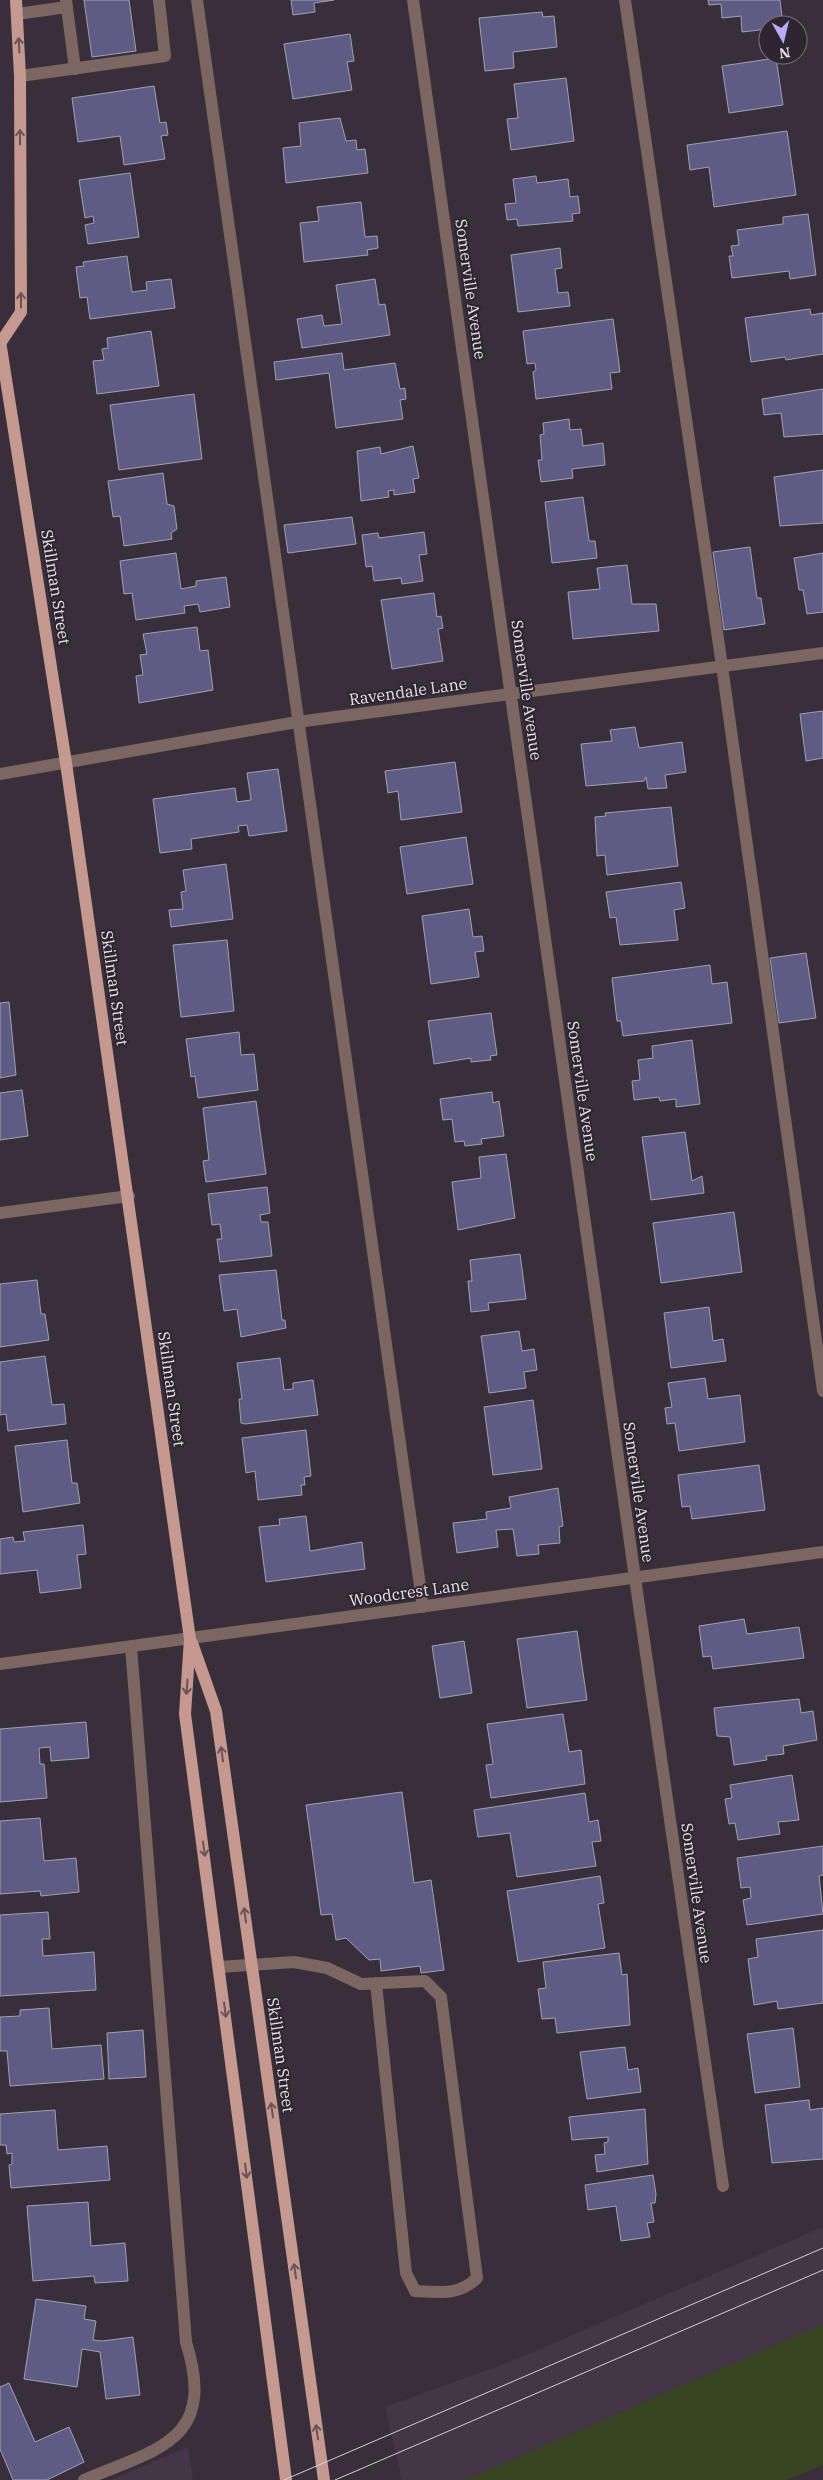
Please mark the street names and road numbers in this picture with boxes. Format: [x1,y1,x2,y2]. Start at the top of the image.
street label: Somerville Avenue [451,218,491,360]
street label: Skillman Street [37,528,75,646]
street label: Somerville Avenue [507,619,547,761]
street label: Ravendale Lane [348,673,468,709]
street label: Skillman Street [97,929,133,1047]
street label: Somerville Avenue [563,1020,603,1162]
street label: Skillman Street [154,1330,190,1448]
street label: Somerville Avenue [619,1421,659,1563]
street label: Woodcrest Lane [348,1574,470,1610]
street label: Somerville Avenue [677,1822,717,1964]
street label: Skillman Street [263,1996,299,2114]

